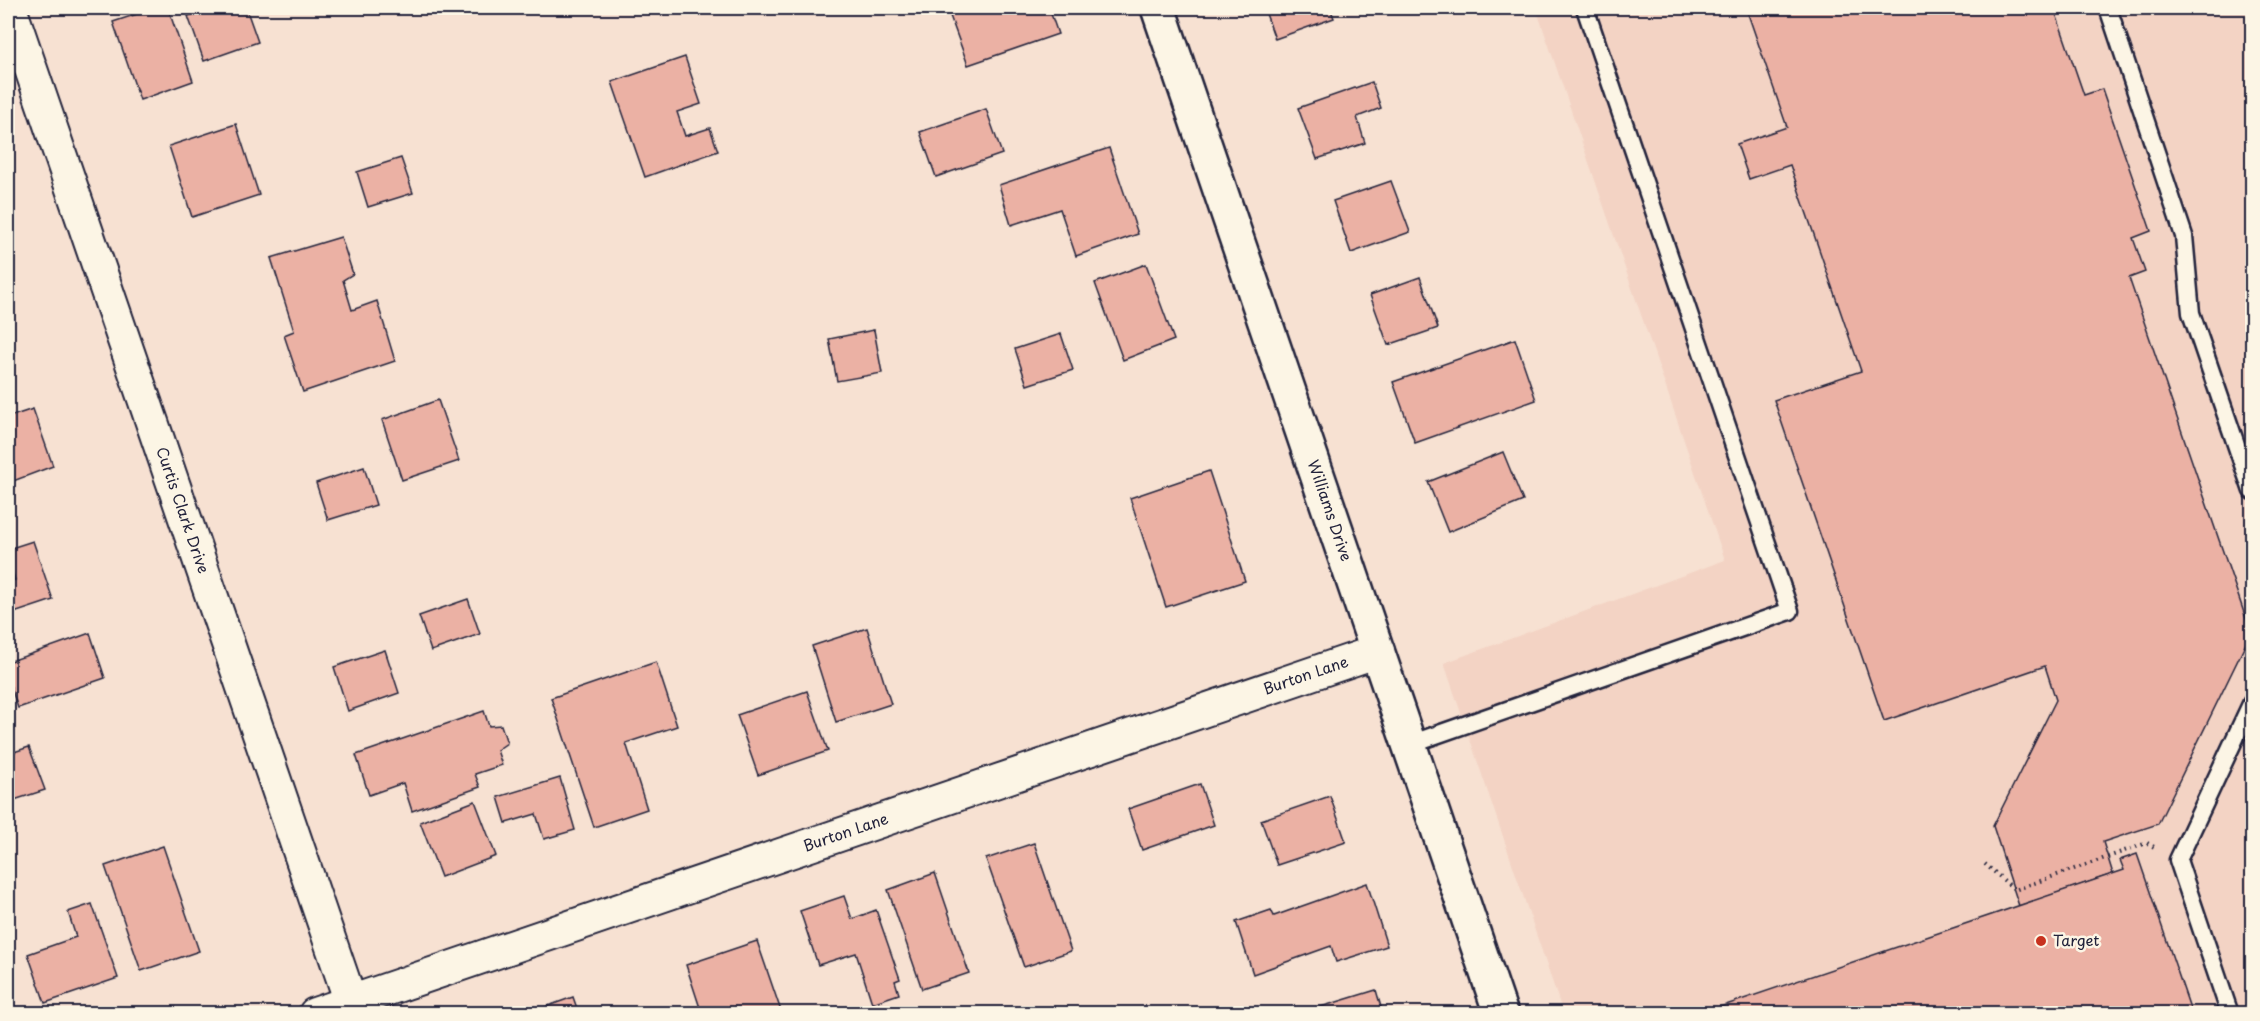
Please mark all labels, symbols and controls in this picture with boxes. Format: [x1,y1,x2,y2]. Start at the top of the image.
street label: Curtis Clark Drive [151,443,216,576]
street label: Williams Drive [1303,456,1359,564]
street label: Burton Lane [1260,649,1351,699]
street label: Burton Lane [800,806,891,856]
place label: Target [2053,928,2100,951]
marker: Target [2034,934,2048,948]

